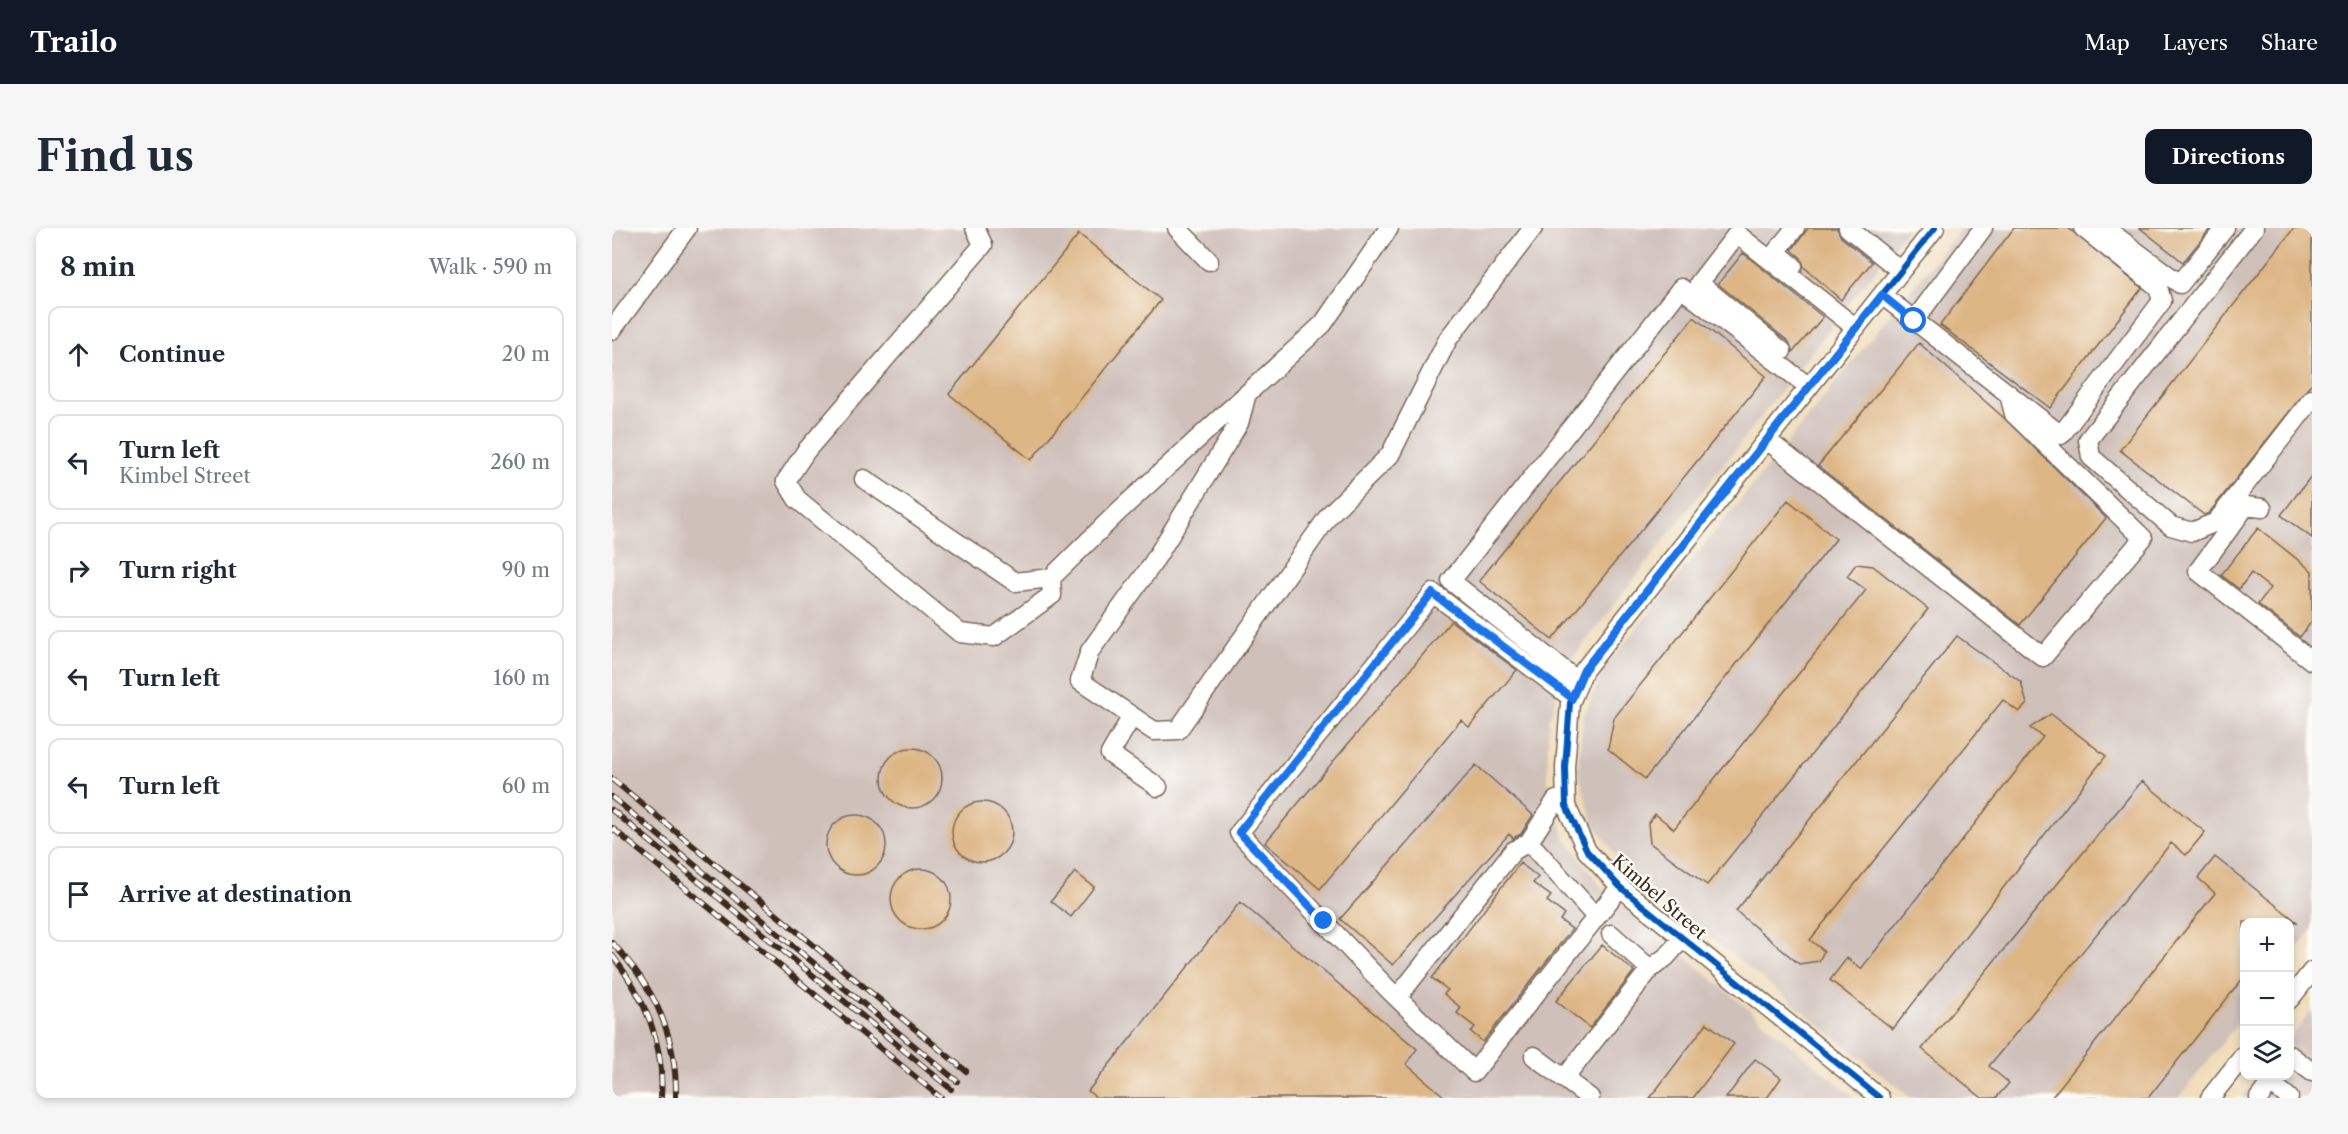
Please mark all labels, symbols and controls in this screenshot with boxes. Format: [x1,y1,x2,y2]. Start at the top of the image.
text: Trailo [30,25,117,59]
text: Map [2085,30,2130,55]
text: Layers [2163,30,2228,55]
text: Share [2261,30,2318,55]
button: Directions [2145,129,2312,184]
text: Find us [36,130,194,182]
text: 8 min [60,251,136,283]
text: Walk · 590 m [429,255,552,279]
route start [1900,307,1926,333]
icon: ahead [62,338,95,371]
text: Continue [119,341,225,368]
text: 20 m [502,342,550,366]
text: Turn left [119,437,220,464]
icon: left [62,446,95,479]
text: 260 m [490,450,550,474]
text: Kimbel Street [119,464,251,488]
icon: right [62,554,95,587]
text: Turn right [119,557,237,584]
text: 90 m [502,558,550,582]
icon: left [62,662,95,695]
text: Turn left [119,665,220,692]
text: 160 m [493,666,550,690]
icon: left [62,770,95,803]
text: Turn left [119,773,220,800]
text: 60 m [502,774,550,798]
street label: Kimbel Street [1607,850,1711,945]
icon: arrive [62,878,95,911]
text: Arrive at destination [119,881,352,908]
route end [1310,907,1336,933]
map controls [2240,918,2294,1080]
button: + [2240,918,2294,972]
button: − [2240,972,2294,1026]
button: layers [2240,1026,2294,1080]

